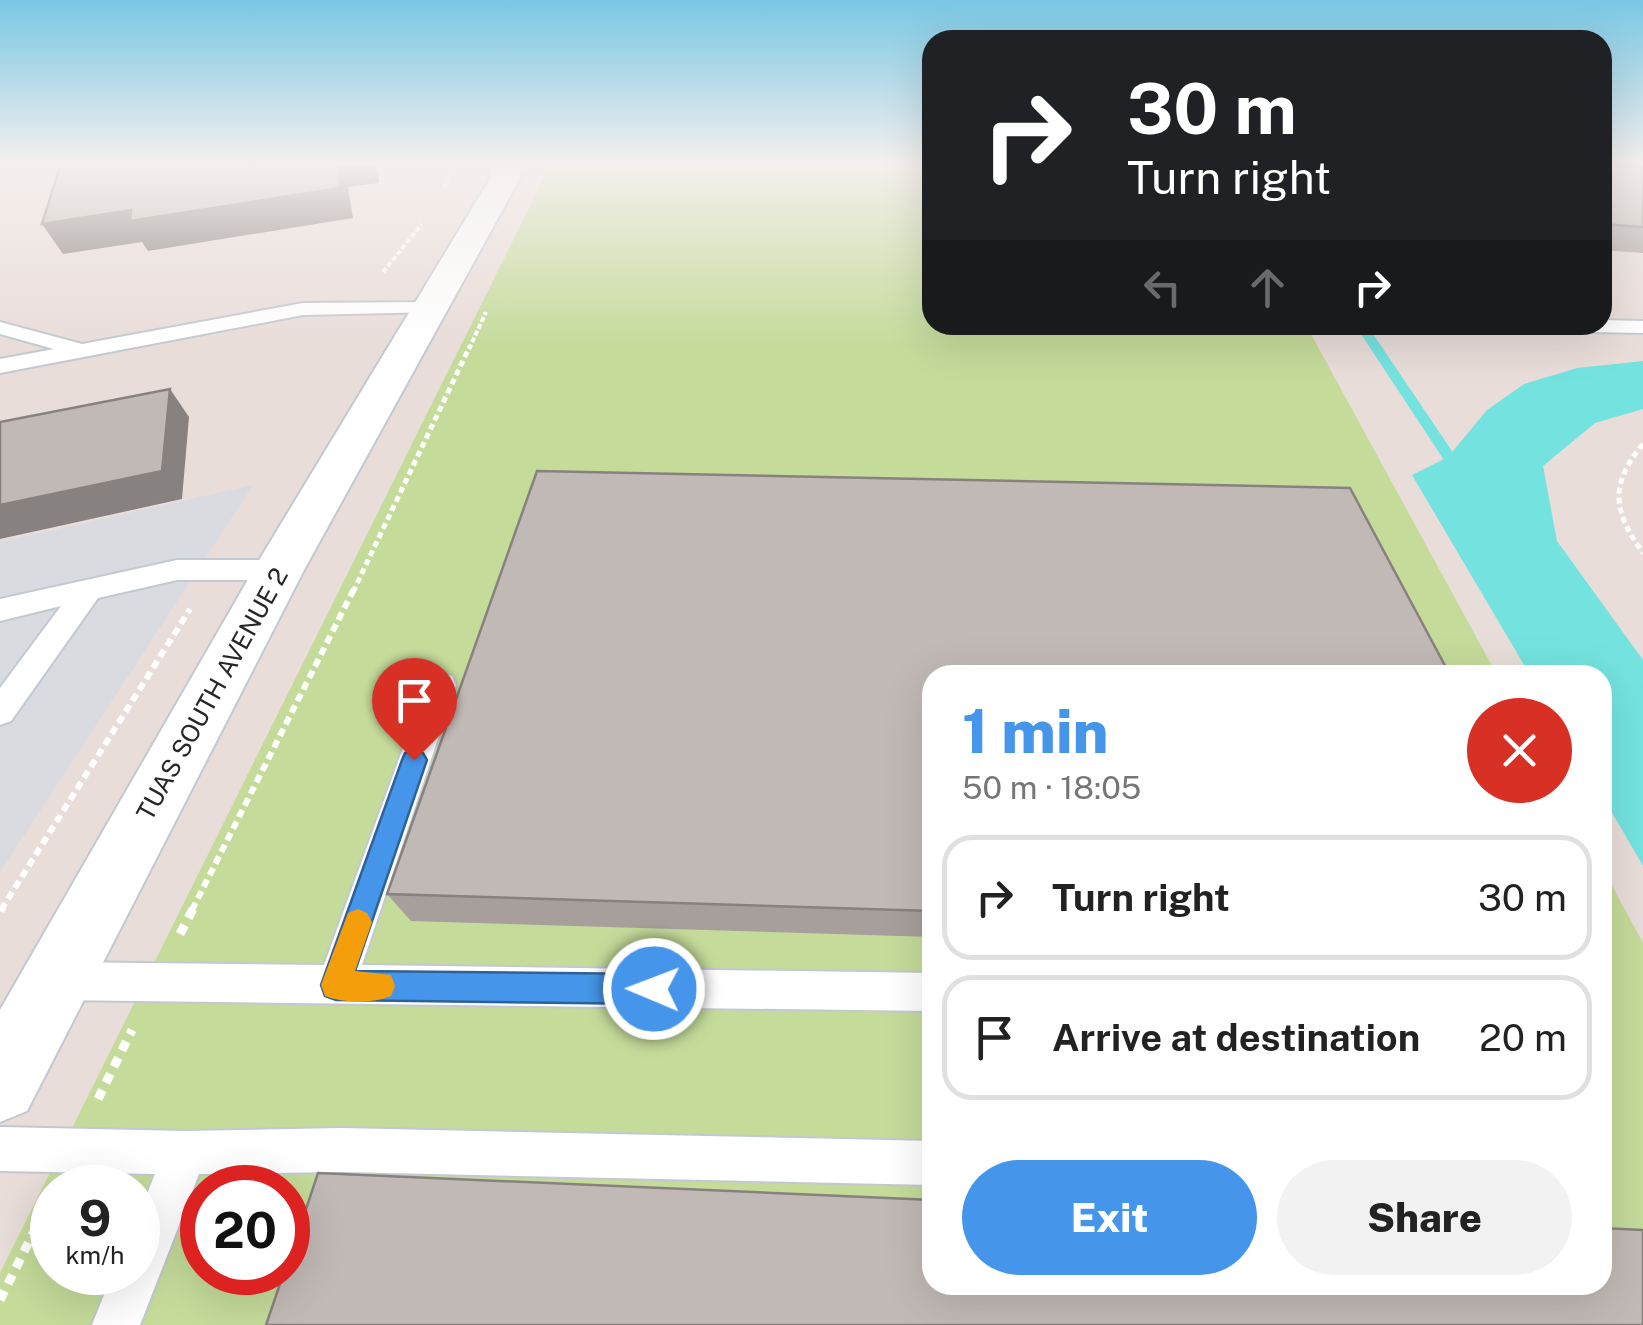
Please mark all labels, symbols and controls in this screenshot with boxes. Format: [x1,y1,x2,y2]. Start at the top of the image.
text: 30 m [1127,67,1297,150]
icon: right [962,70,1092,200]
text: Turn right [1127,151,1331,204]
icon: left [1135,260,1190,315]
icon: ahead [1240,260,1295,315]
icon: right [1345,260,1400,315]
street label: TUAS SOUTH AVENUE 2 [130,563,294,825]
pin [372,658,457,761]
icon: arrive [387,673,442,728]
text: 1 min [962,696,1109,767]
button: close [1467,698,1572,803]
text: 50 m · 18:05 [962,769,1141,806]
icon: right [967,870,1022,925]
text: Turn right [1052,875,1230,920]
text: 30 m [1478,875,1567,920]
position arrow [602,937,706,1041]
icon: arrive [967,1010,1022,1065]
text: Arrive at destination [1052,1015,1420,1060]
text: 20 m [1479,1015,1567,1060]
button: Exit [962,1160,1257,1275]
button: Share [1277,1160,1572,1275]
speed limit sign: 20 [180,1165,310,1295]
text: 9 [79,1188,111,1247]
text: km/h [66,1240,124,1270]

